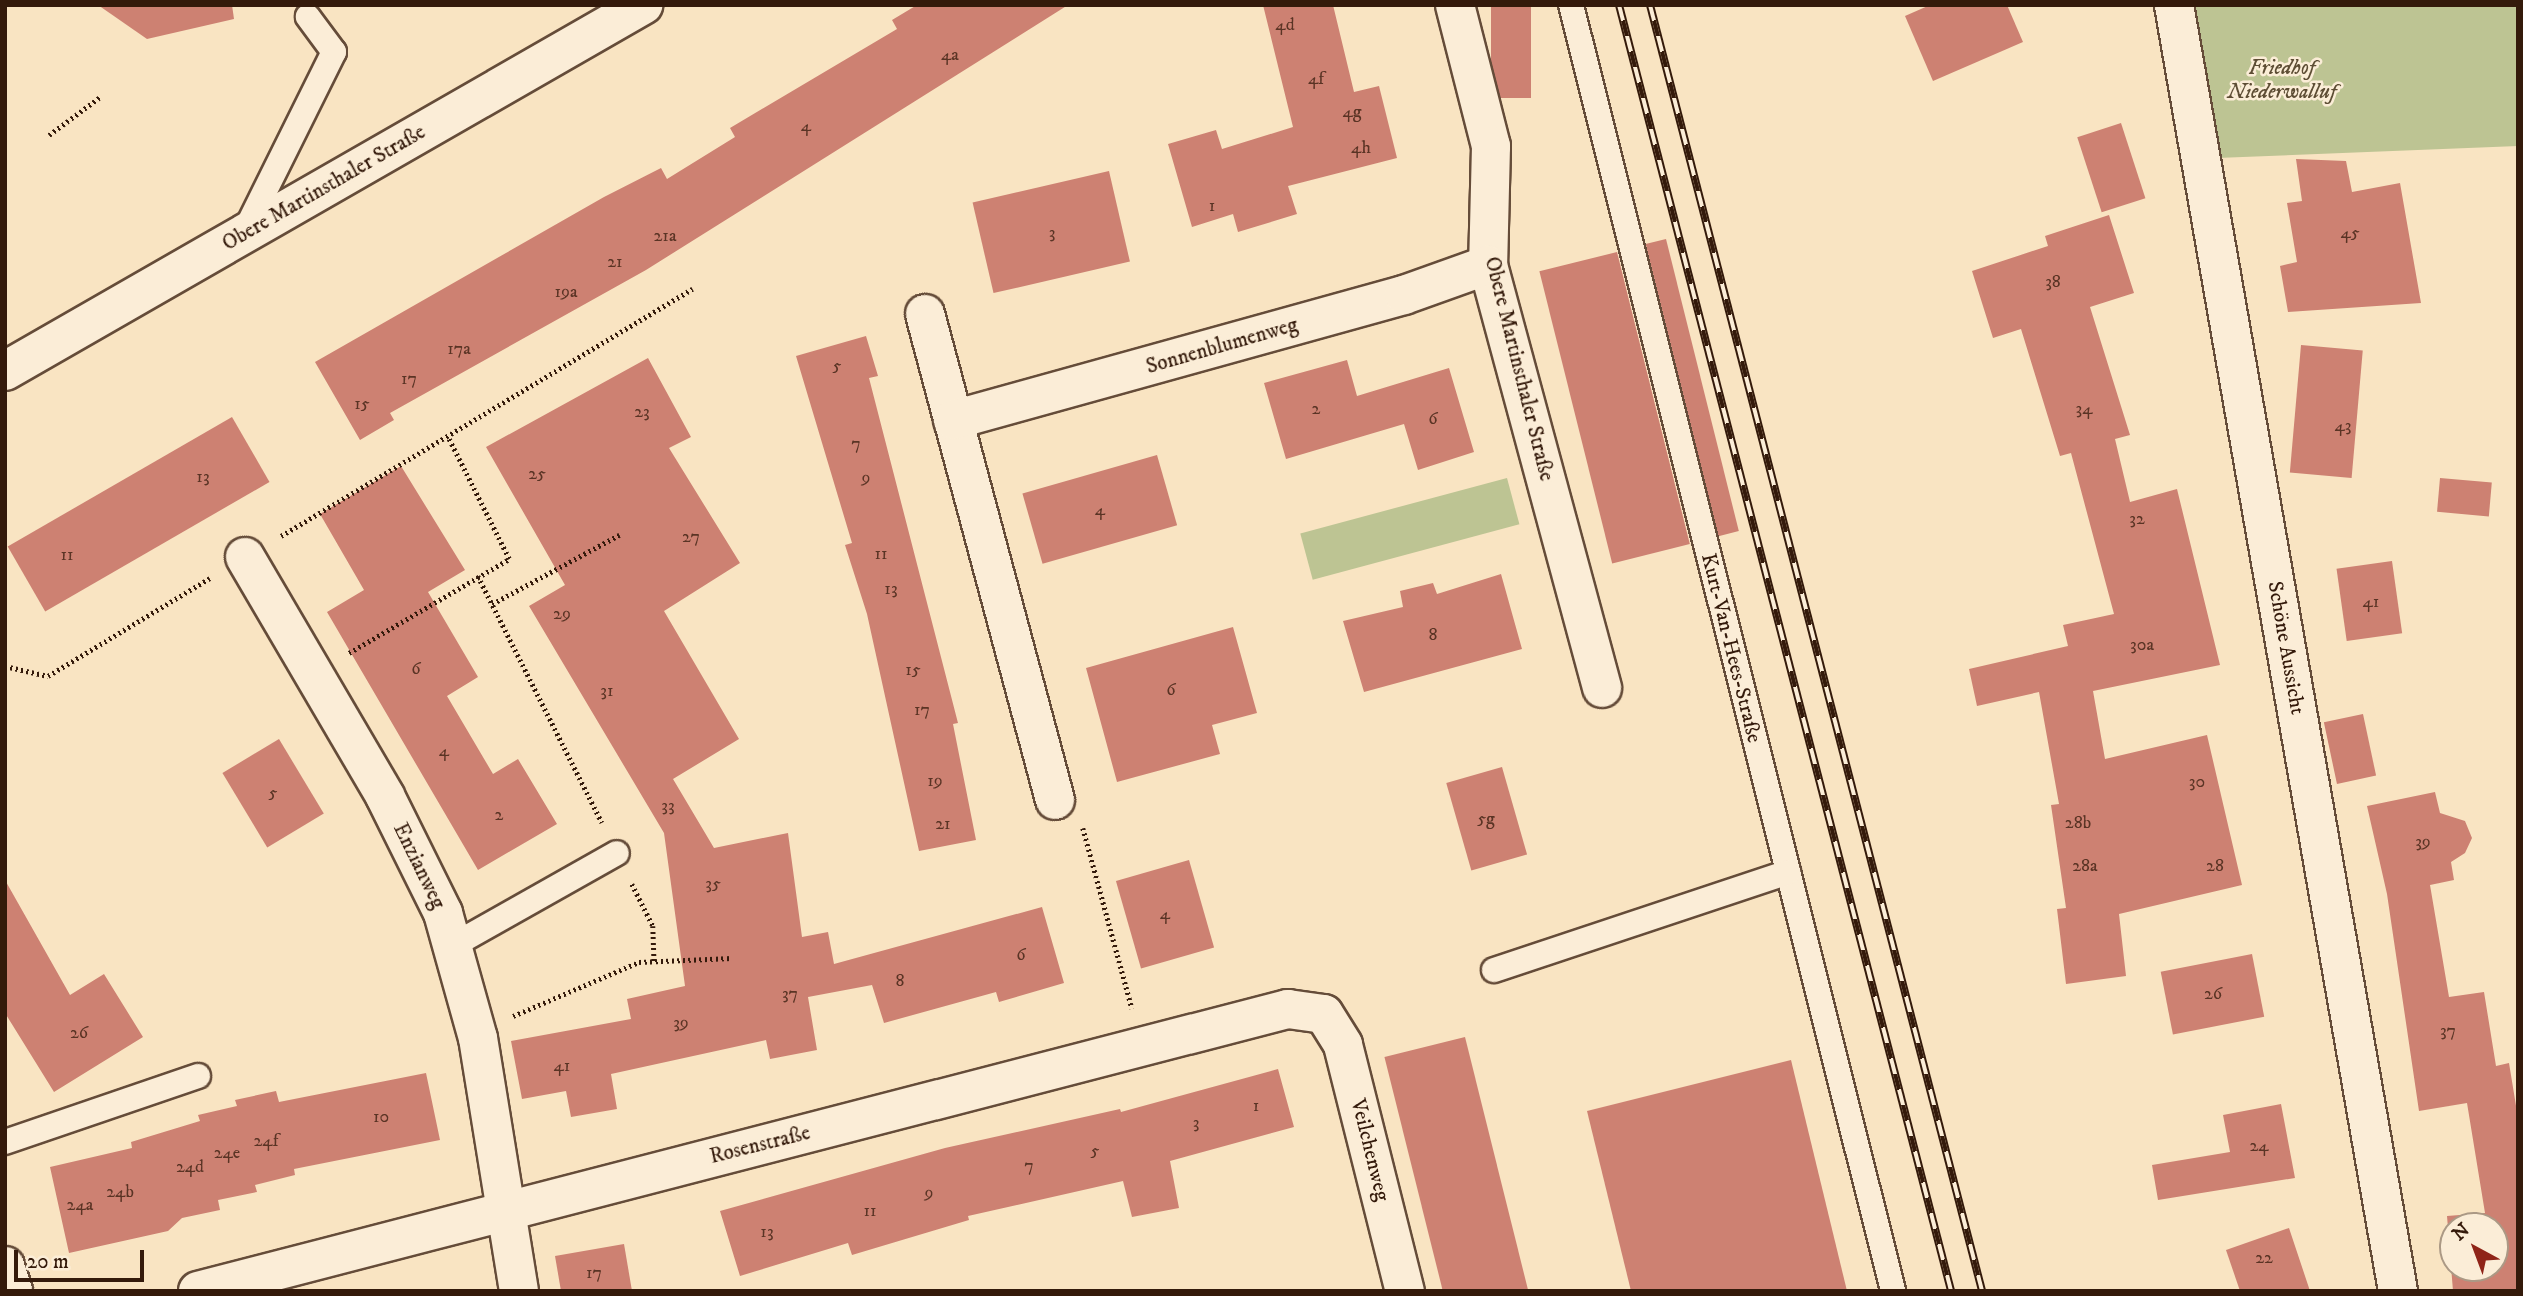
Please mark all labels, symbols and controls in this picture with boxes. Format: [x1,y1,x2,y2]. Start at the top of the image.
house number: 4d [1275,14,1295,36]
house number: 4a [941,44,959,66]
park label: Friedhof Niederwalluf [2227,55,2337,105]
house number: 4f [1308,68,1324,90]
house number: 4g [1342,101,1362,123]
house number: 4 [801,115,811,137]
street label: Obere Martinsthaler Straße [218,120,430,256]
house number: 4h [1351,137,1371,159]
house number: 1 [1209,195,1215,217]
house number: 3 [1049,222,1055,244]
house number: 45 [2340,222,2360,244]
house number: 21a [653,225,677,247]
house number: 21 [607,251,623,273]
street label: Obere Martinsthaler Straße [1479,254,1559,484]
house number: 38 [2045,271,2061,293]
house number: 19a [554,281,578,303]
street label: Sonnenblumenweg [1143,312,1301,380]
house number: 17a [447,338,471,360]
house number: 5 [833,355,841,377]
house number: 17 [401,368,417,390]
house number: 15 [354,393,370,415]
house number: 2 [1312,398,1320,420]
house number: 34 [2075,398,2093,420]
house number: 23 [634,401,650,423]
house number: 6 [1428,408,1438,430]
house number: 43 [2334,415,2352,437]
house number: 7 [851,433,861,455]
house number: 25 [528,463,546,485]
house number: 13 [196,466,210,488]
house number: 9 [862,467,870,489]
house number: 4 [1095,499,1105,521]
house number: 32 [2129,508,2145,530]
house number: 27 [682,526,700,548]
house number: 11 [874,543,888,565]
house number: 11 [60,544,74,566]
street label: Kurt-Van-Hees-Straße [1695,551,1767,745]
house number: 13 [884,578,898,600]
street label: Schöne Aussicht [2262,579,2310,717]
house number: 41 [2363,591,2379,613]
house number: 29 [553,603,571,625]
house number: 8 [1428,624,1438,646]
house number: 30a [2130,634,2154,656]
house number: 6 [411,658,421,680]
house number: 15 [905,659,921,681]
house number: 6 [1166,679,1176,701]
house number: 31 [600,680,614,702]
house number: 17 [914,699,930,721]
house number: 4 [439,740,449,762]
house number: 19 [927,770,943,792]
house number: 30 [2189,771,2205,793]
house number: 5 [269,782,277,804]
house number: 33 [661,795,675,817]
house number: 2 [495,804,503,826]
house number: 5g [1477,808,1495,830]
house number: 28b [2065,812,2091,834]
house number: 21 [935,813,951,835]
street label: Enzianweg [387,819,451,913]
house number: 39 [2415,831,2431,853]
house number: 28a [2072,855,2098,877]
house number: 28 [2206,855,2224,877]
house number: 35 [705,873,721,895]
house number: 4 [1160,903,1170,925]
house number: 6 [1016,944,1026,966]
house number: 8 [895,970,905,992]
house number: 37 [782,983,798,1005]
house number: 26 [2204,983,2222,1005]
house number: 39 [673,1012,689,1034]
house number: 37 [2440,1020,2456,1042]
house number: 26 [70,1022,88,1044]
house number: 41 [554,1055,570,1077]
house number: 1 [1253,1095,1259,1117]
street label: Veilchenweg [1345,1096,1395,1204]
house number: 10 [373,1106,389,1128]
house number: 3 [1193,1112,1199,1134]
street label: Rosenstraße [707,1120,813,1170]
house number: 24f [254,1130,278,1152]
house number: 24 [2249,1135,2269,1157]
house number: 5 [1091,1140,1099,1162]
house number: 24e [214,1142,240,1164]
house number: 7 [1024,1155,1034,1177]
house number: 24d [176,1156,204,1178]
house number: 24b [106,1181,134,1203]
house number: 9 [925,1182,933,1204]
house number: 24a [67,1194,93,1216]
house number: 11 [863,1200,877,1222]
north arrow [2439,1212,2509,1282]
text: N [2448,1218,2475,1246]
house number: 13 [760,1221,774,1243]
scale bar [18,1236,147,1280]
house number: 22 [2255,1247,2273,1269]
text: 20 m [27,1249,69,1275]
house number: 17 [586,1262,602,1284]

